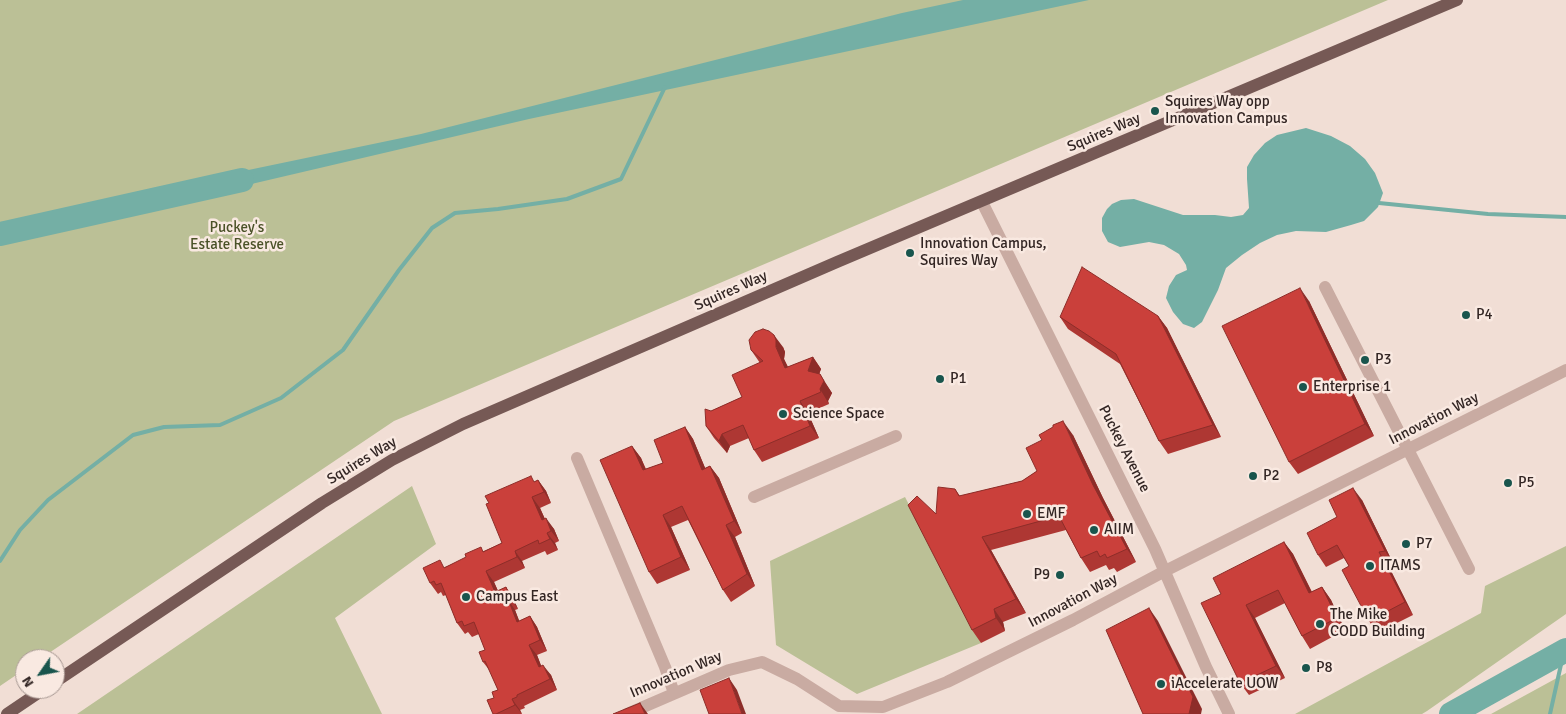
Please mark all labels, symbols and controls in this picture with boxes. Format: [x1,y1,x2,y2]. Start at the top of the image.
place label: Squires Way opp Innovation Campus [1165,93,1288,128]
marker: Squires Way opp Innovation Campus [1149,105,1161,117]
street label: Squires Way [1065,110,1143,156]
park label: Puckey's Estate Reserve [190,219,284,254]
place label: Innovation Campus, Squires Way [920,235,1047,270]
marker: Innovation Campus, Squires Way [904,247,916,259]
street label: Squires Way [692,267,770,315]
place label: P4 [1476,306,1493,324]
marker: P4 [1460,309,1472,321]
place label: P3 [1375,351,1392,369]
marker: P3 [1359,354,1371,366]
place label: P1 [950,370,967,388]
marker: P1 [934,373,946,385]
place label: Enterprise 1 [1313,378,1391,396]
marker: Enterprise 1 [1297,381,1309,393]
street label: Innovation Way [1386,389,1482,449]
street label: Puckey Avenue [1094,402,1154,496]
place label: Science Space [793,405,884,423]
marker: Science Space [777,408,789,420]
street label: Squires Way [324,433,400,489]
place label: P2 [1263,467,1280,485]
marker: P2 [1247,470,1259,482]
place label: P5 [1518,474,1535,492]
marker: P5 [1502,477,1514,489]
place label: EMF [1037,505,1065,523]
marker: EMF [1021,508,1033,520]
place label: AIIM [1104,521,1134,539]
marker: AIIM [1088,524,1100,536]
place label: P7 [1416,535,1433,553]
marker: P7 [1400,538,1412,550]
place label: ITAMS [1380,557,1420,575]
marker: ITAMS [1364,560,1376,572]
place label: P9 [1033,566,1050,584]
marker: P9 [1054,569,1066,581]
street label: Innovation Way [1026,570,1120,632]
place label: Campus East [476,588,558,606]
marker: Campus East [460,591,472,603]
place label: The Mike CODD Building [1330,606,1425,641]
marker: The Mike CODD Building [1314,618,1326,630]
street label: Innovation Way [627,648,725,702]
north arrow [15,649,65,699]
place label: P8 [1316,659,1333,677]
marker: P8 [1300,662,1312,674]
text: N [18,673,38,691]
place label: iAccelerate UOW [1171,675,1279,693]
marker: iAccelerate UOW [1155,678,1167,690]

